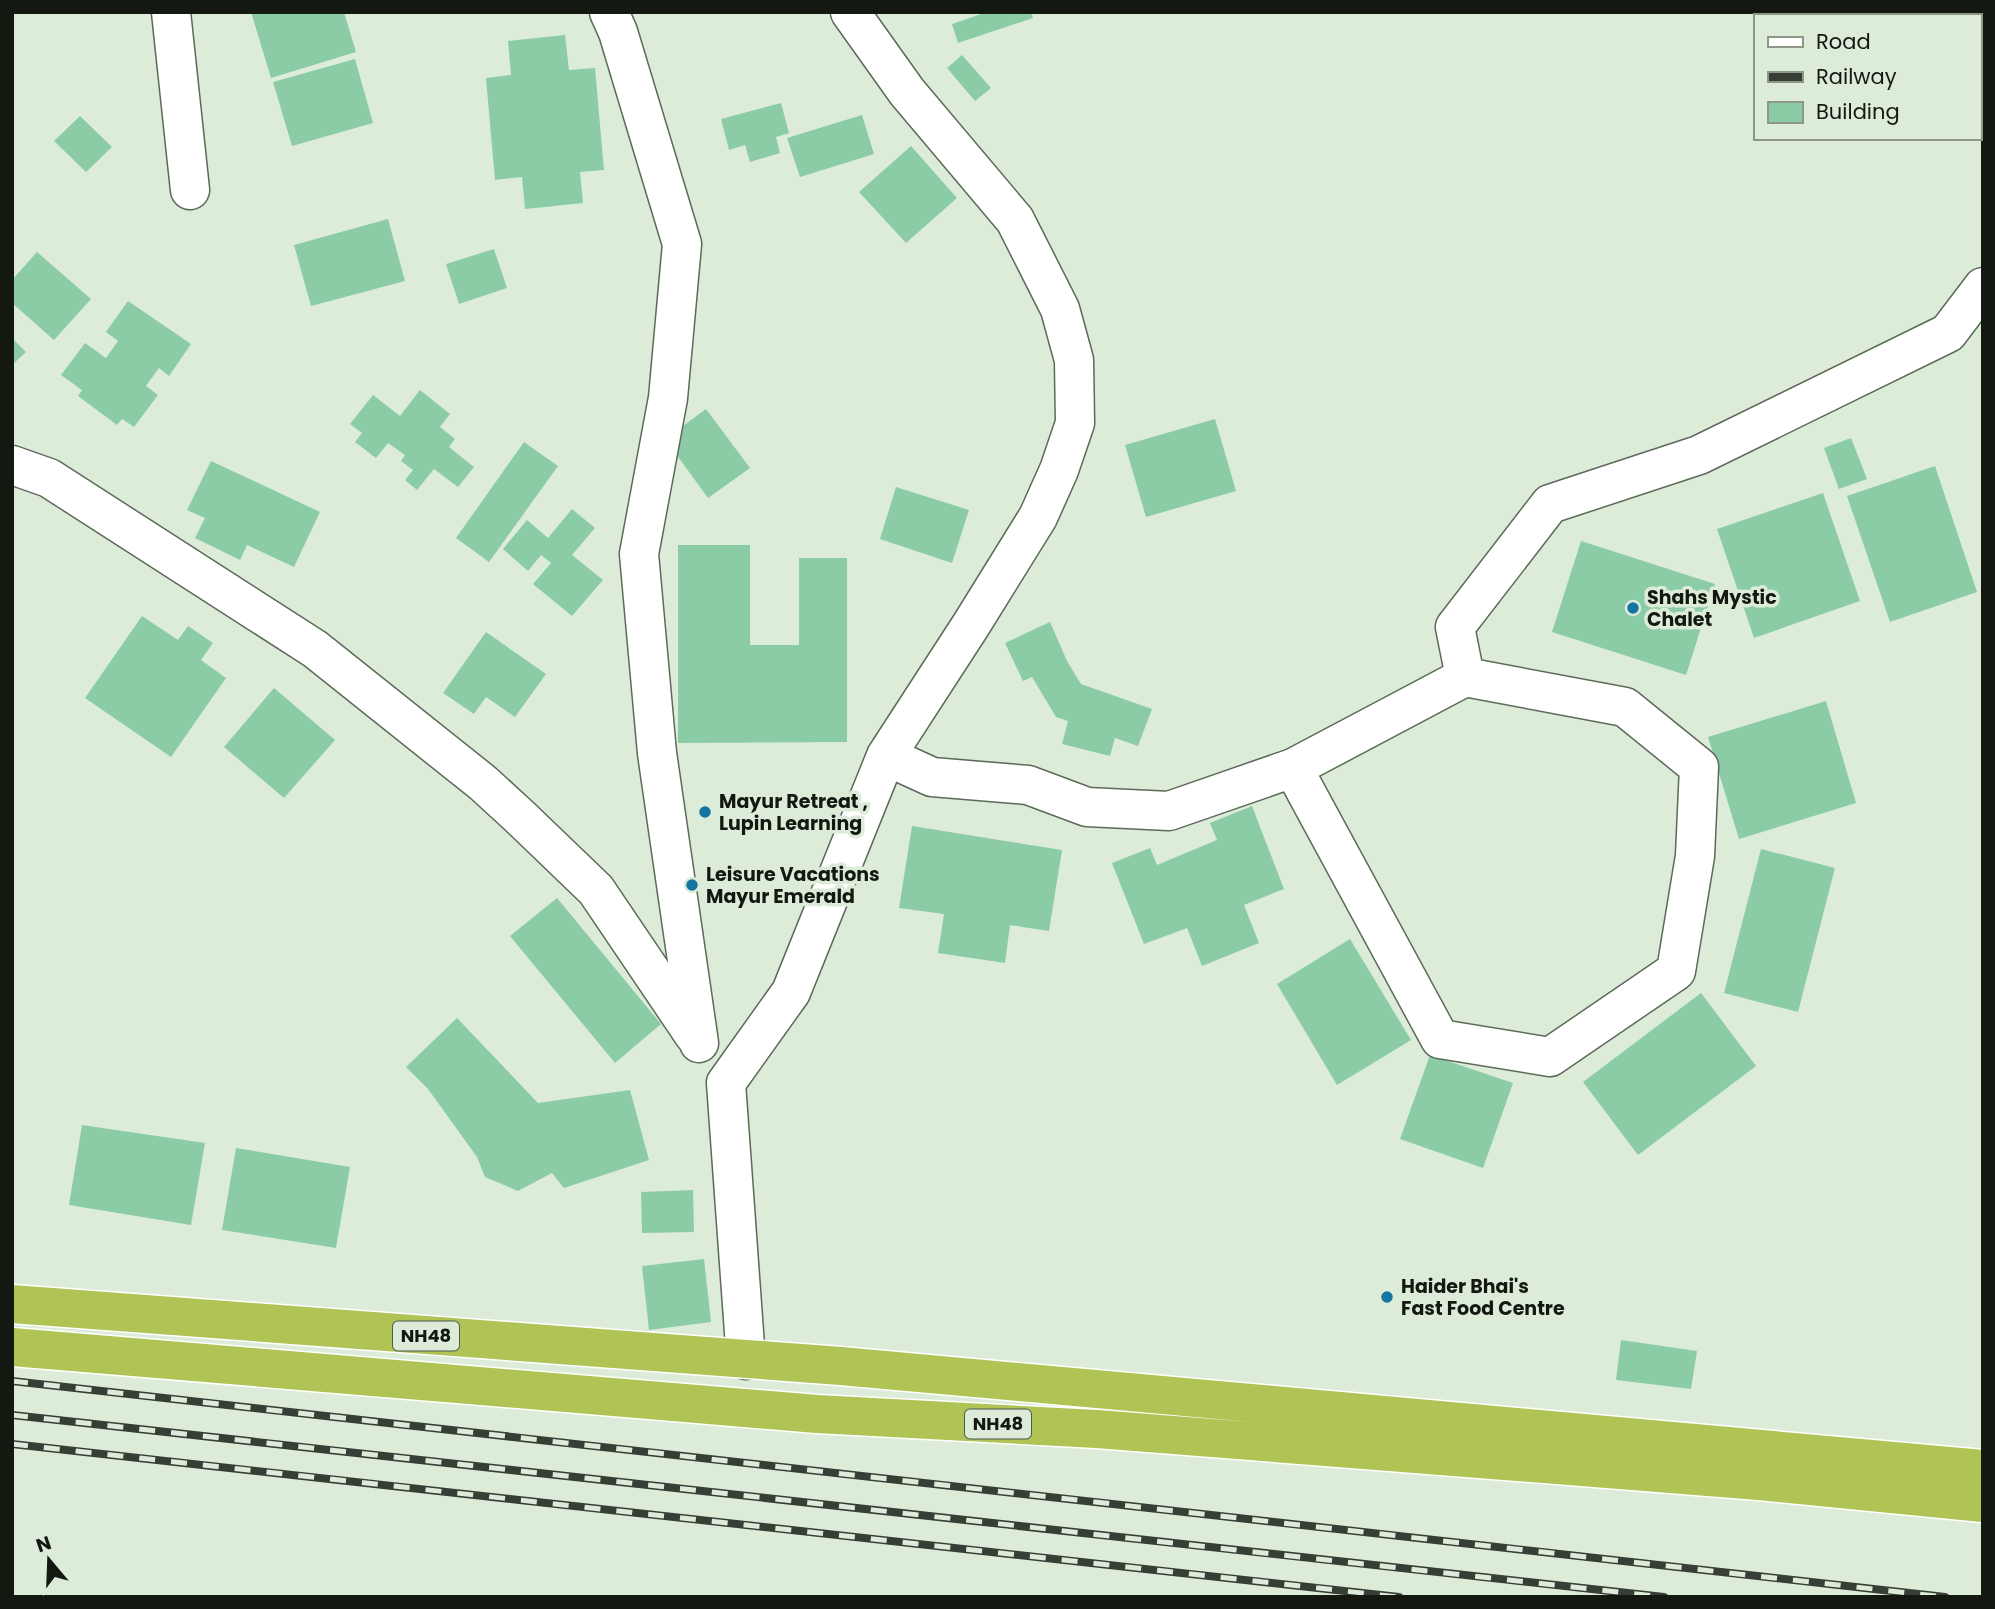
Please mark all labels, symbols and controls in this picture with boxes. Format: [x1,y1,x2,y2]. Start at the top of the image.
legend [1754,14,1981,140]
text: Road [1816,27,1871,56]
text: Railway [1816,62,1897,91]
text: Building [1816,97,1900,126]
place label: Shahs Mystic Chalet [1647,584,1777,633]
marker: Shahs Mystic Chalet [1625,600,1641,616]
place label: Mayur Retreat , Lupin Learning [719,788,868,837]
marker: Mayur Retreat , Lupin Learning [697,804,713,820]
place label: Leisure Vacations Mayur Emerald [706,861,880,910]
marker: Leisure Vacations Mayur Emerald [684,877,700,893]
place label: Haider Bhai's Fast Food Centre [1401,1273,1565,1322]
marker: Haider Bhai's Fast Food Centre [1379,1289,1395,1305]
road number: NH48 [393,1322,459,1350]
road number: NH48 [965,1409,1031,1438]
north arrow [14,1525,84,1595]
text: N [32,1529,55,1559]

